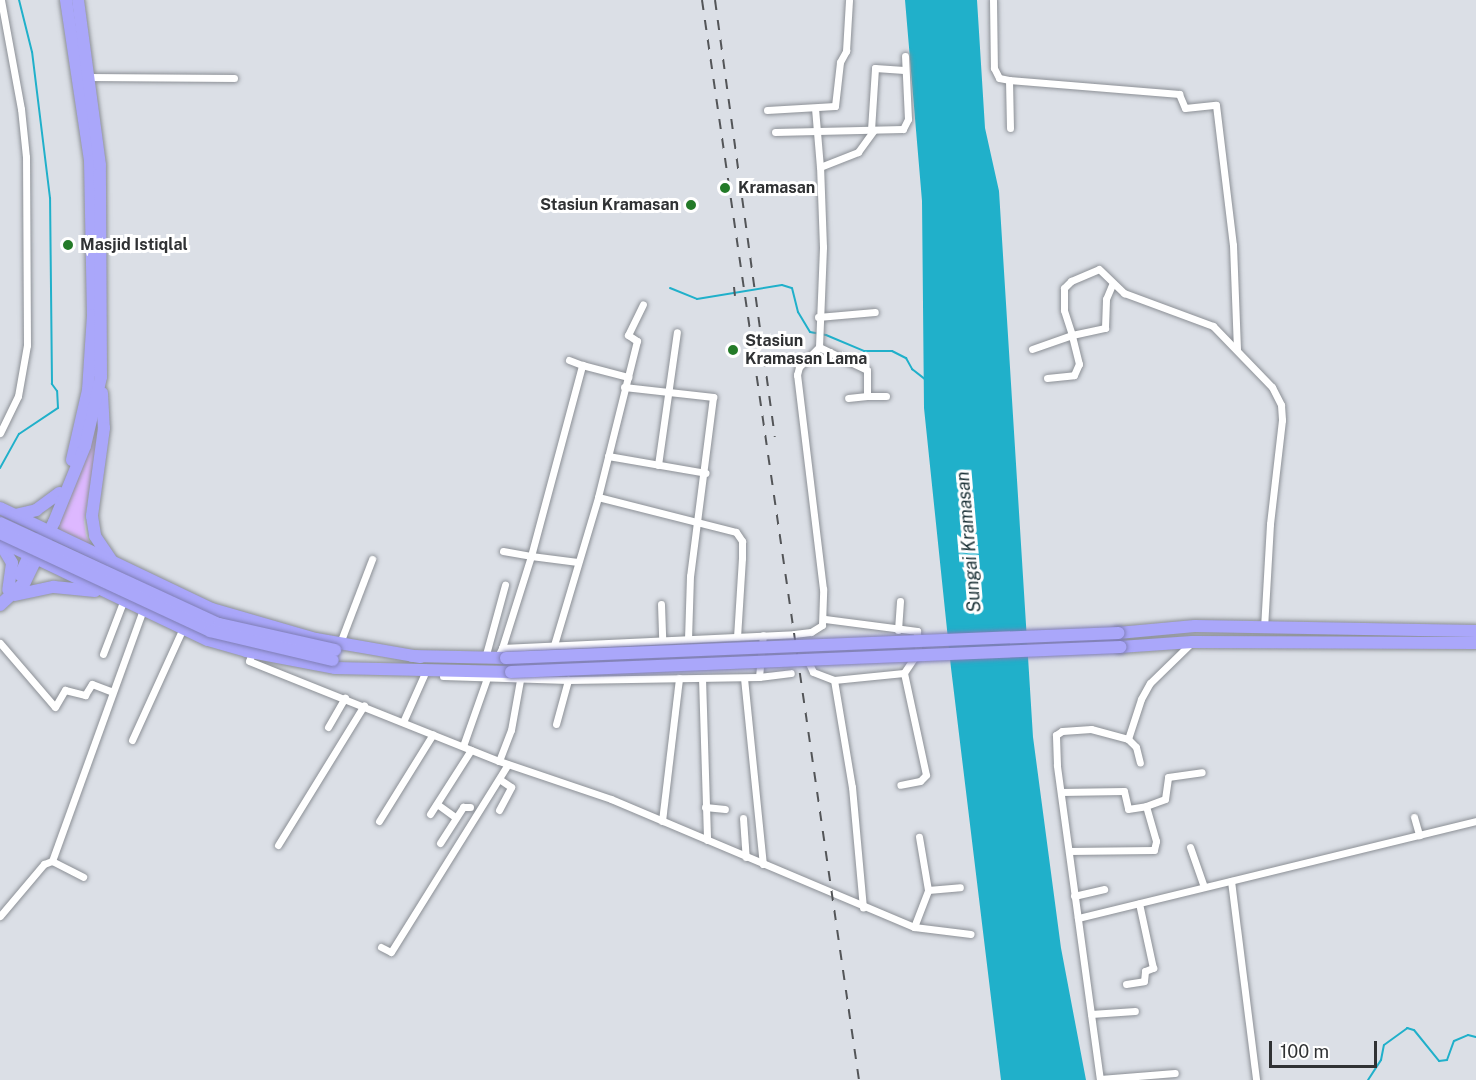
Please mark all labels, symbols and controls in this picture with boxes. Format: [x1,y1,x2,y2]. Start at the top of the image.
place label: Kramasan [738,178,815,198]
marker: Kramasan [716,179,734,197]
place label: Stasiun Kramasan [540,195,679,215]
marker: Stasiun Kramasan [684,198,698,212]
place label: Masjid Istiqlal [80,235,188,255]
marker: Masjid Istiqlal [61,238,75,252]
place label: Stasiun Kramasan Lama [745,331,867,369]
marker: Stasiun Kramasan Lama [726,343,740,357]
water label: Sungai Kramasan [952,471,986,613]
scale bar [1272,1029,1380,1067]
text: 100 m [1280,1041,1329,1062]

